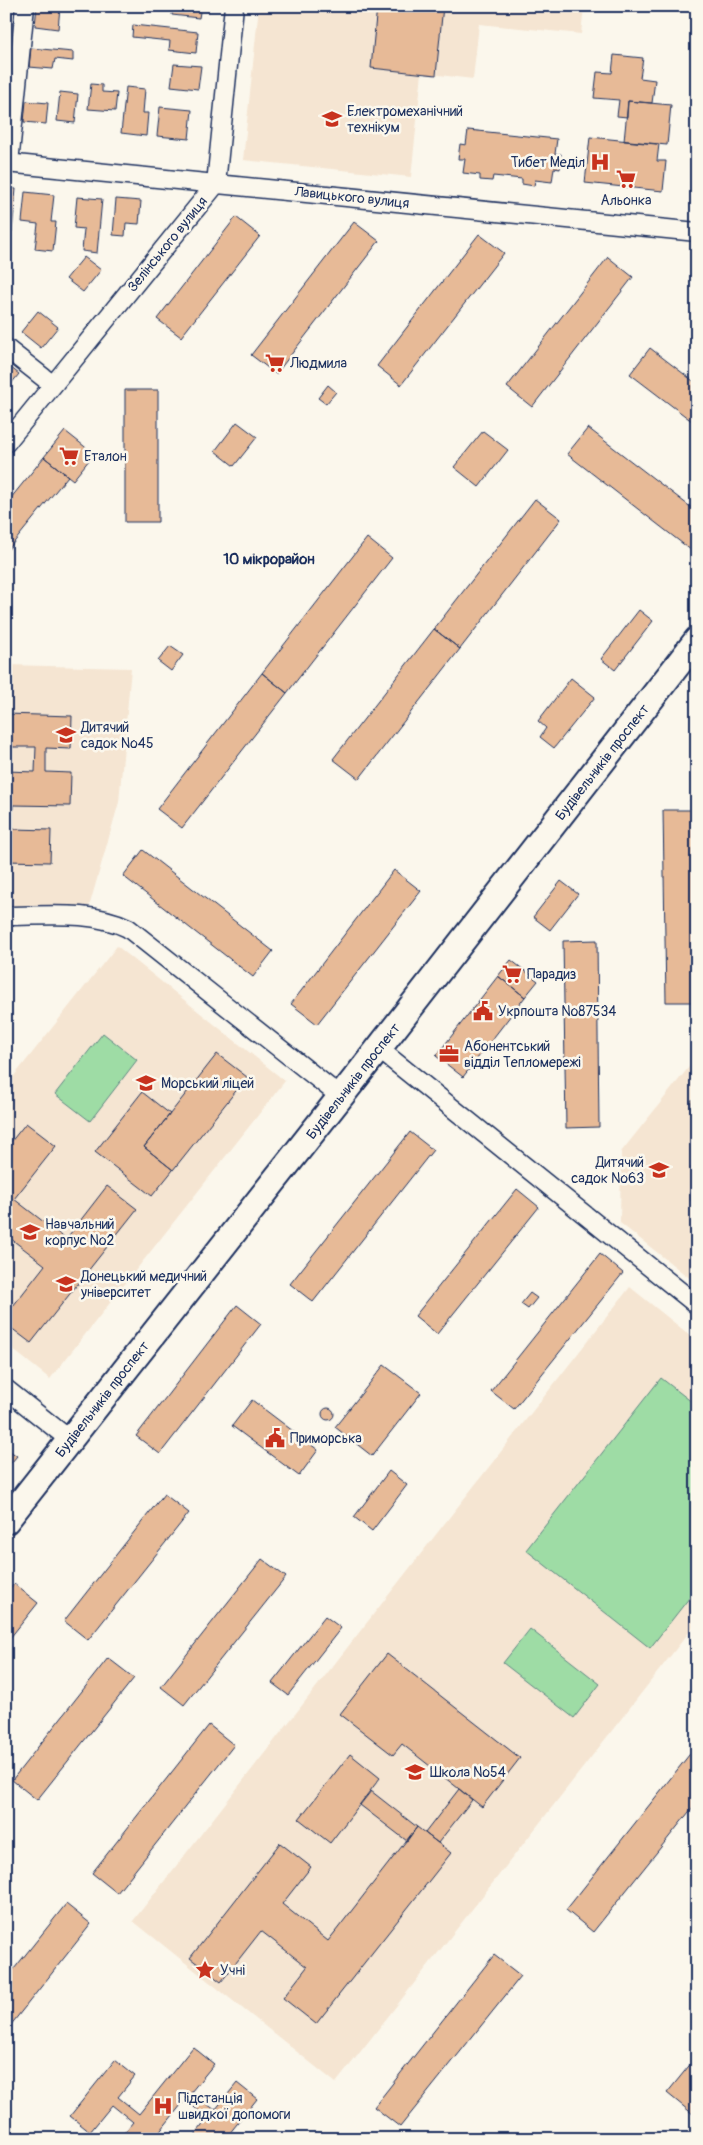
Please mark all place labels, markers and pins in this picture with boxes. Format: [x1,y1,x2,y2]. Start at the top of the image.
place label: Електромеханічний технікум [347,103,463,136]
school or university icon: Електромеханічний технікум [321,108,343,130]
hospital icon: Тибет Меділ [589,151,611,173]
place label: Тибет Меділ [511,154,585,171]
supermarket icon: Альонка [615,168,637,190]
place label: Альонка [600,192,652,209]
supermarket icon: Людмила [264,352,286,374]
place label: Людмила [289,355,347,372]
supermarket icon: Еталон [58,445,80,467]
place label: Еталон [84,448,127,465]
place label: Дитячий садок №45 [80,719,154,752]
school or university icon: Дитячий садок №45 [55,724,77,746]
supermarket icon: Парадиз [501,963,523,985]
place label: Парадиз [527,966,576,983]
public building icon: Укрпошта №87534 [472,1000,494,1022]
place label: Укрпошта №87534 [498,1003,616,1020]
place label: Абонентський відділ Тепломережі [464,1038,581,1071]
office icon: Абонентський відділ Тепломережі [438,1043,460,1065]
school or university icon: Морський ліцей [135,1072,157,1094]
place label: Морський ліцей [161,1075,254,1092]
place label: Дитячий садок №63 [571,1154,644,1187]
school or university icon: Дитячий садок №63 [648,1159,670,1181]
place label: Навчальний корпус №2 [45,1216,115,1249]
school or university icon: Навчальний корпус №2 [19,1221,41,1243]
place label: Донецький медичний університет [80,1268,207,1301]
school or university icon: Донецький медичний університет [55,1273,77,1295]
public building icon: Приморська [264,1427,286,1449]
place label: Приморська [290,1430,362,1447]
school or university icon: Школа №54 [404,1761,426,1783]
place label: Школа №54 [430,1764,506,1781]
place icon: Учні [194,1959,216,1981]
place label: Учні [220,1962,245,1979]
place label: Підстанція швидкої допомоги [178,2090,290,2123]
hospital icon: Підстанція швидкої допомоги [152,2095,174,2117]

